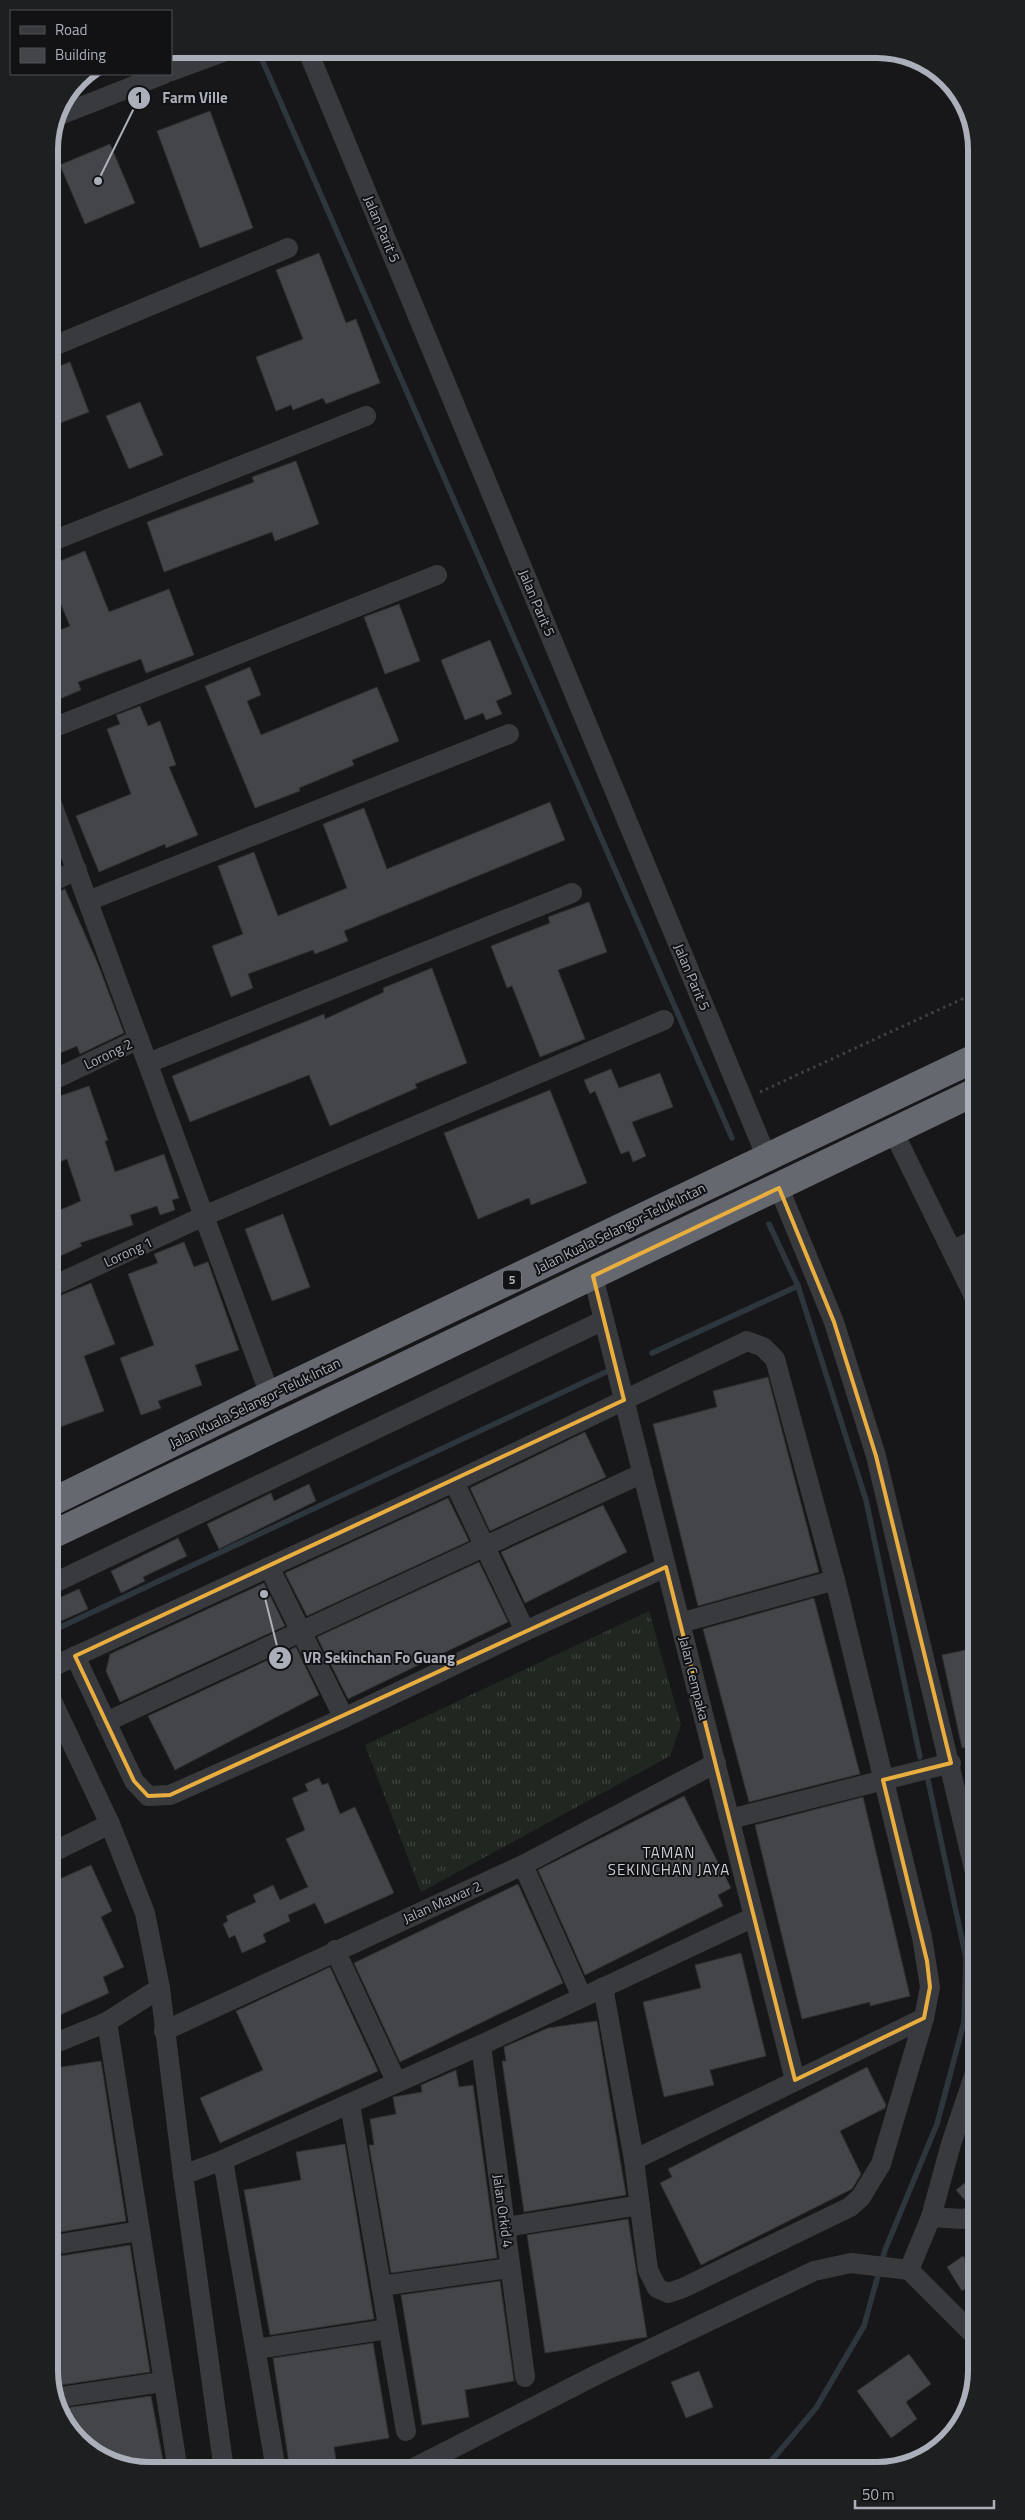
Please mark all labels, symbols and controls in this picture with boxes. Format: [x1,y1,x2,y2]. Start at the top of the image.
legend [10,10,172,75]
text: Road [55,18,87,41]
text: Building [55,43,106,66]
callout: Farm Ville [127,83,237,113]
text: 1 [135,86,143,109]
text: Farm Ville [162,86,228,109]
street label: Jalan Parit 5 [359,192,406,266]
street label: Jalan Parit 5 [514,566,561,640]
street label: Jalan Parit 5 [669,940,716,1014]
street label: Lorong 2 [80,1033,136,1074]
street label: Jalan Kuala Selangor-Teluk Intan [531,1177,709,1278]
street label: Lorong 1 [100,1231,156,1272]
road number: 5 [503,1270,521,1290]
street label: Jalan Kuala Selangor-Teluk Intan [166,1352,344,1453]
street label: Jalan Cempaka [674,1634,715,1722]
callout: VR Sekinchan Fo Guang [268,1643,465,1673]
text: 2 [276,1646,284,1669]
text: VR Sekinchan Fo Guang [303,1646,455,1669]
district label: TAMAN SEKINCHAN JAYA [608,1841,730,1881]
street label: Jalan Mawar 2 [399,1875,484,1928]
street label: Jalan Orkid 4 [488,2173,519,2249]
scale bar [855,2478,994,2510]
text: 50 m [862,2483,895,2506]

